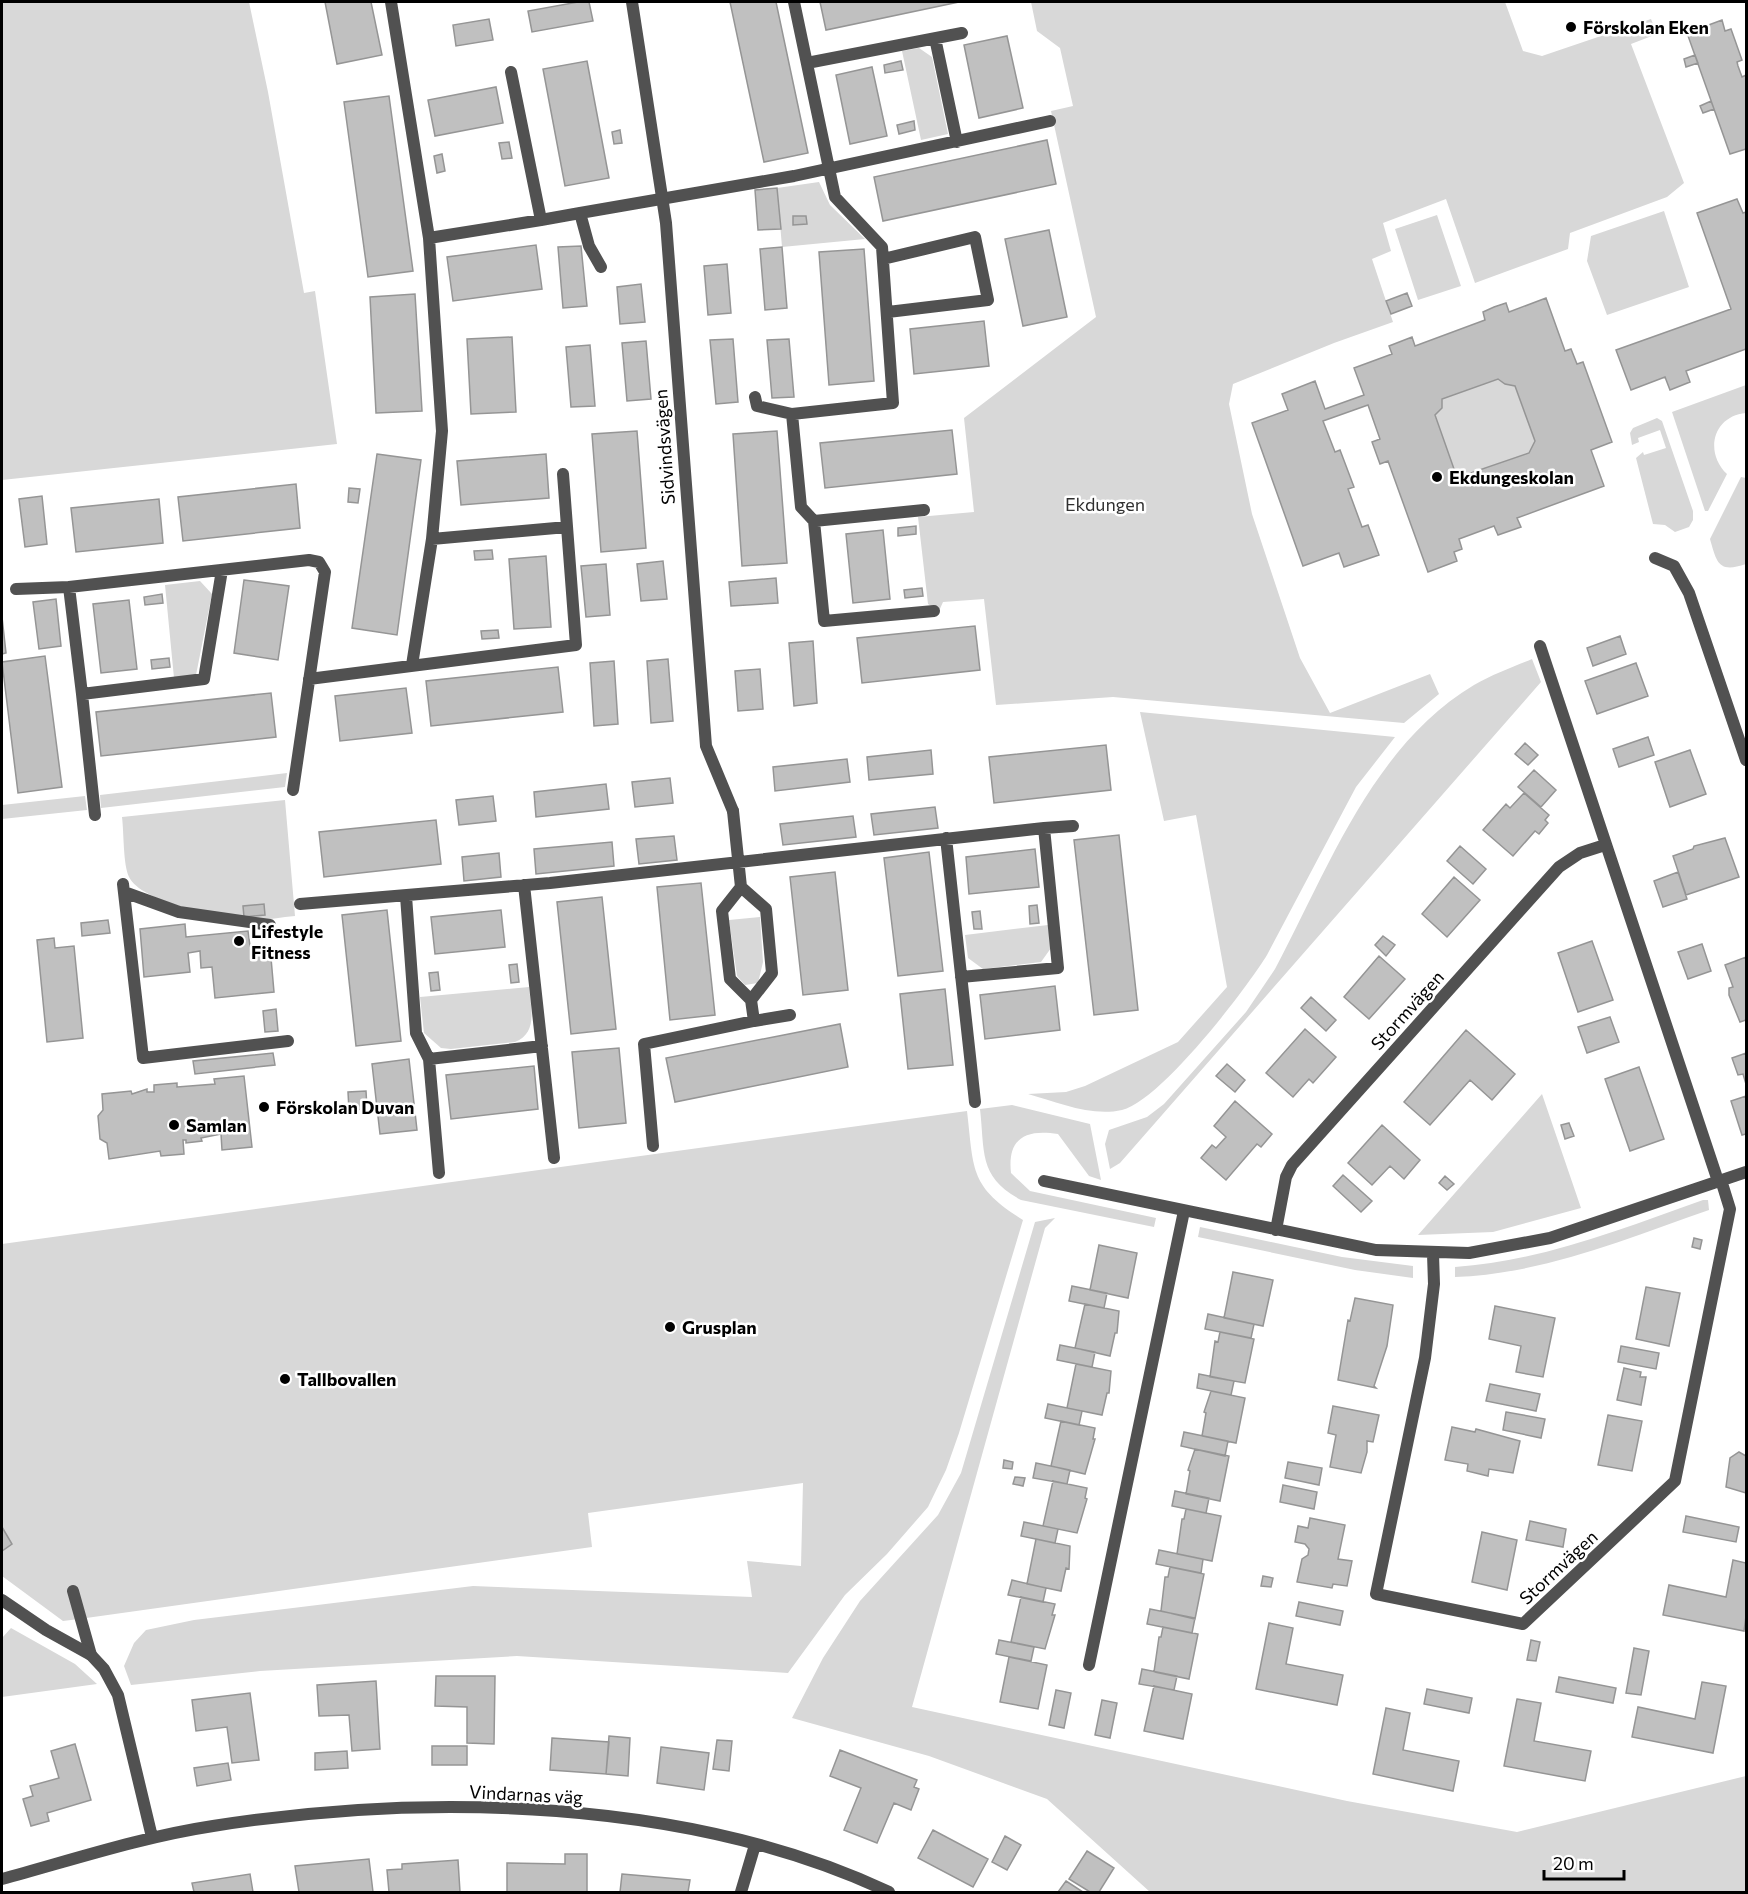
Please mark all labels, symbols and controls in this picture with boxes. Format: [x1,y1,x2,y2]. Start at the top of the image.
place label: Förskolan Eken [1583,16,1709,38]
marker: Förskolan Eken [1564,20,1578,34]
street label: Sidvindsvägen [649,388,679,506]
place label: Ekdungeskolan [1449,466,1574,488]
marker: Ekdungeskolan [1430,470,1444,484]
park label: Ekdungen [1065,493,1145,515]
place label: Lifestyle Fitness [251,920,323,963]
marker: Lifestyle Fitness [232,934,246,948]
street label: Stormvägen [1366,966,1448,1054]
place label: Förskolan Duvan [276,1096,414,1118]
marker: Förskolan Duvan [257,1100,271,1114]
place label: Samlan [186,1114,247,1136]
marker: Samlan [167,1118,181,1132]
place label: Grusplan [682,1316,757,1338]
marker: Grusplan [663,1320,677,1334]
place label: Tallbovallen [297,1368,396,1390]
marker: Tallbovallen [278,1372,292,1386]
street label: Stormvägen [1514,1525,1602,1609]
street label: Vindarnas väg [469,1780,584,1808]
scale bar [1544,1843,1624,1881]
text: 20 m [1553,1852,1594,1874]

